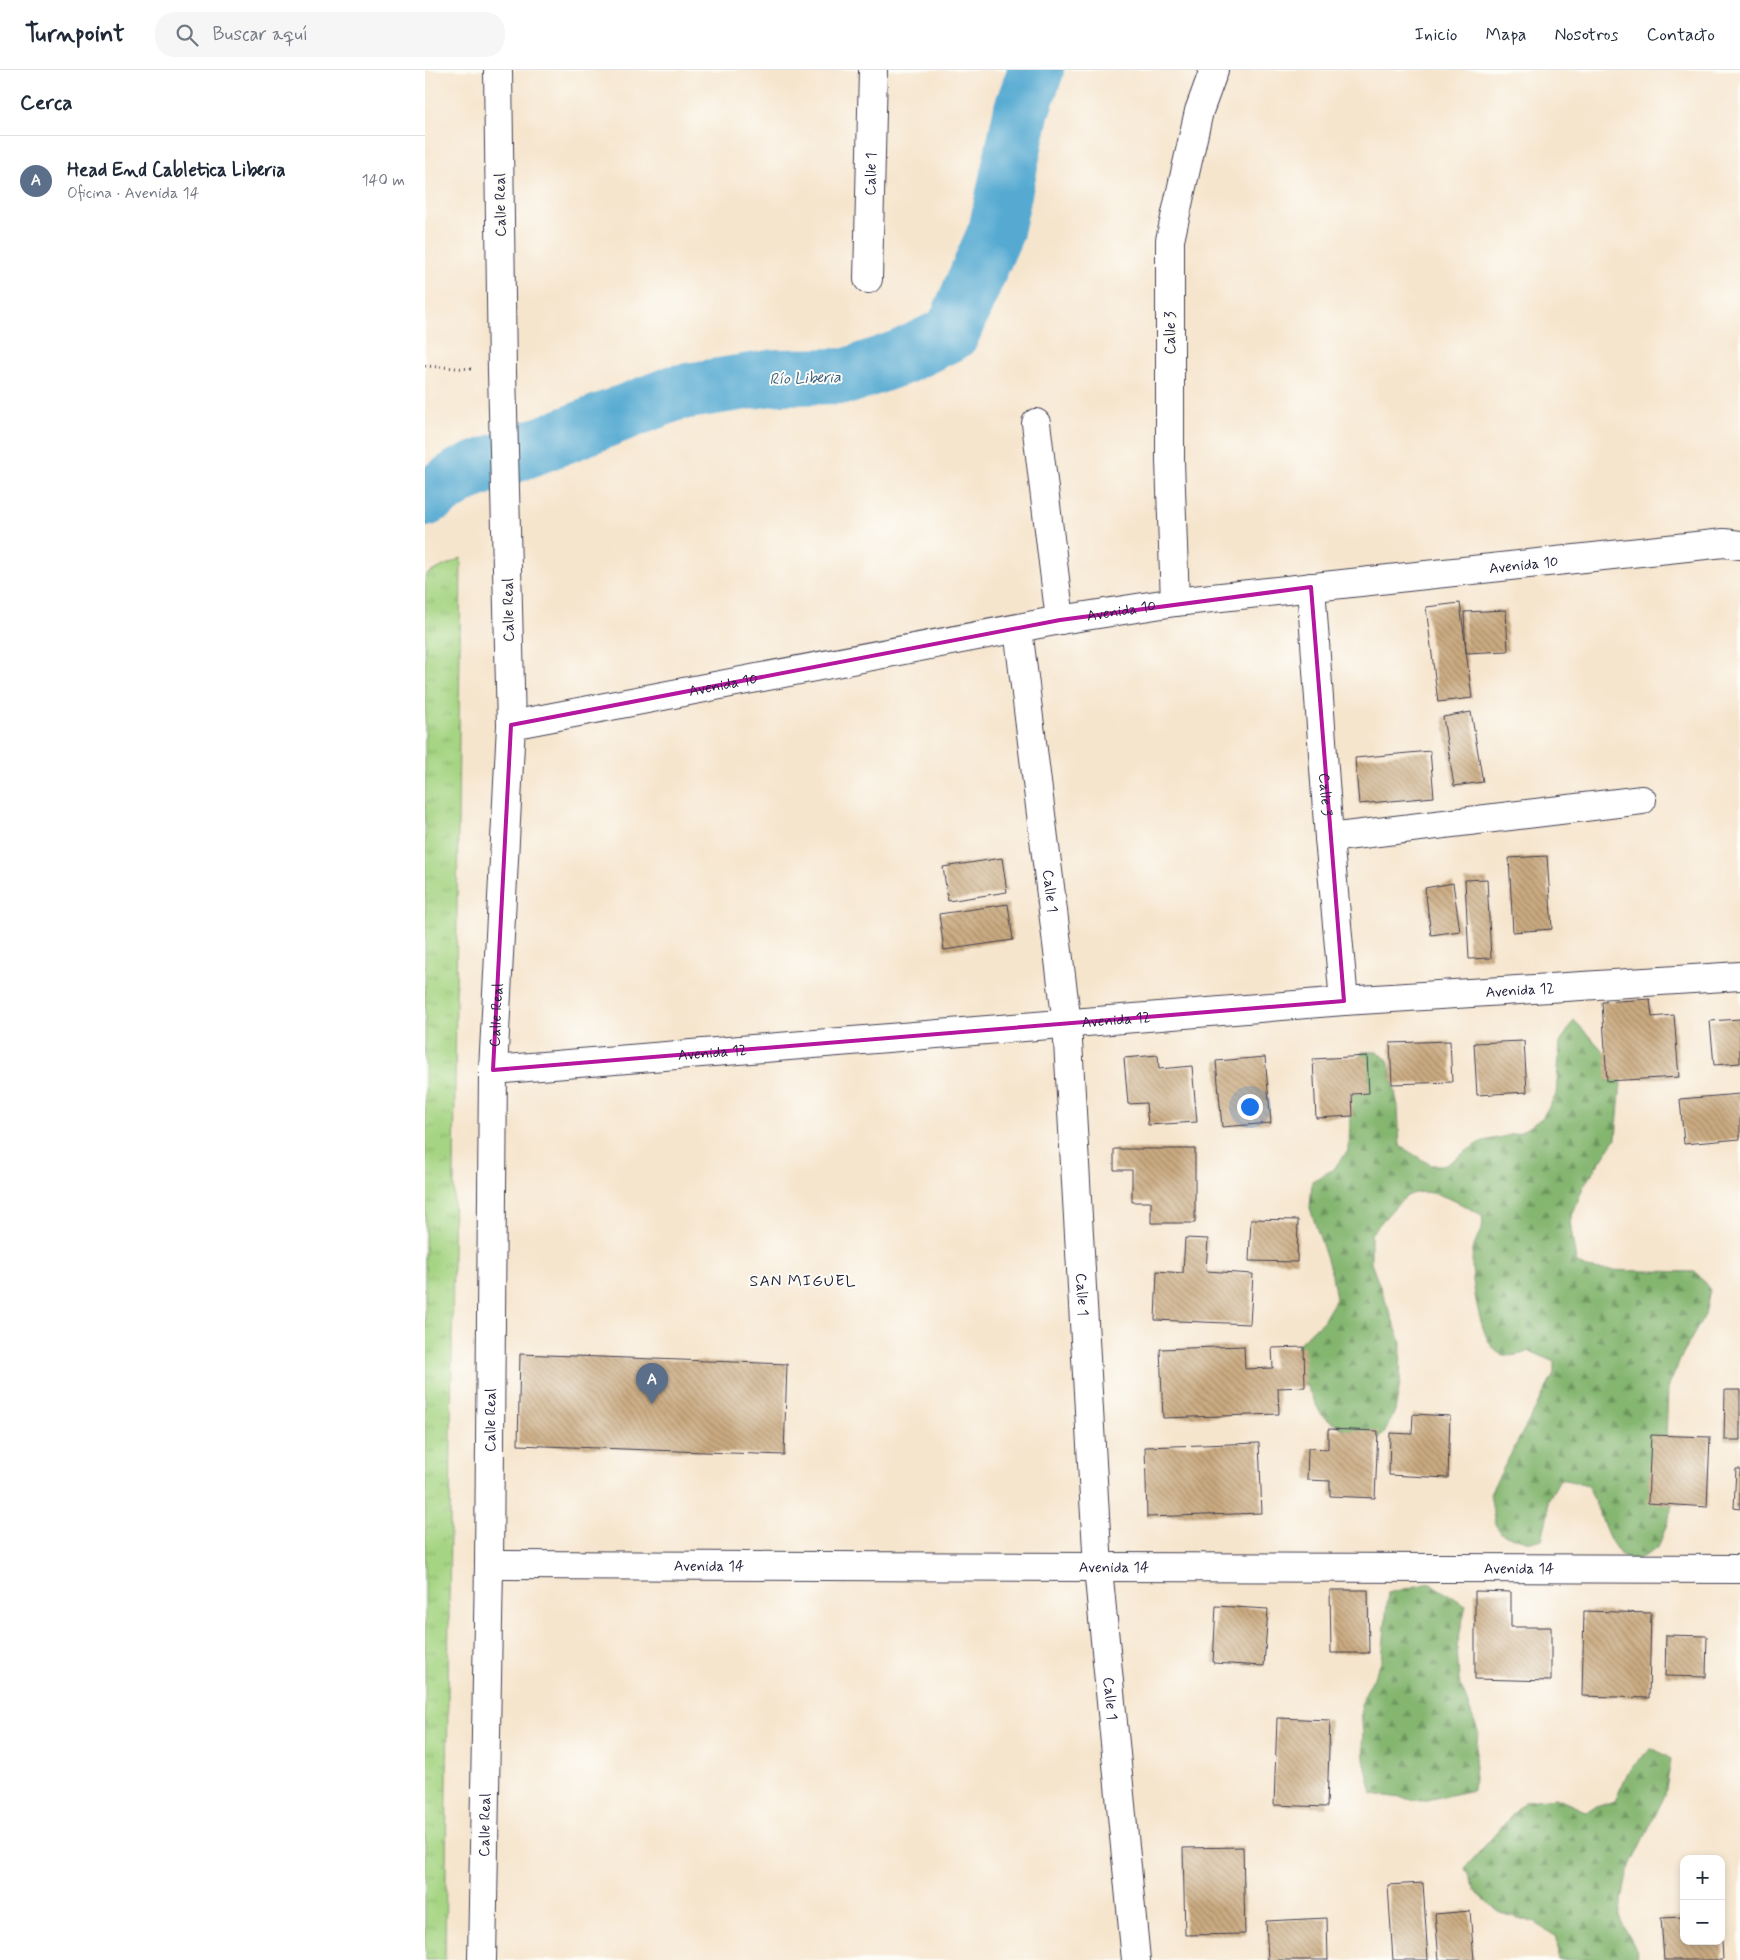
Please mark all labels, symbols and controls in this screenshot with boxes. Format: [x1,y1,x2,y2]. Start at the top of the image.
search box [155,12,505,57]
text: Turnpoint [25,19,125,50]
icon: search [173,21,201,49]
text: Buscar aquí [213,22,308,47]
text: Inicio [1415,23,1457,47]
text: Mapa [1485,23,1526,47]
text: Nosotros [1554,23,1619,47]
text: Contacto [1647,23,1715,47]
text: Cerca [20,89,73,117]
street label: Calle 1 [861,152,882,196]
text: Head End Cabletica Liberia [67,158,286,183]
text: A [31,170,41,191]
text: 140 m [361,170,405,191]
street label: Calle Real [490,173,512,237]
text: Oficina · Avenida 14 [67,183,199,204]
street label: Calle 3 [1161,311,1181,355]
water label: Río Liberia [769,367,841,390]
street label: Avenida 10 [1488,552,1559,579]
street label: Calle Real [498,578,520,642]
street label: Avenida 10 [1085,596,1157,627]
street label: Avenida 10 [687,669,759,702]
street label: Calle 3 [1313,772,1336,817]
street label: Calle 1 [1037,869,1062,914]
street label: Avenida 12 [1485,979,1555,1003]
street label: Calle Real [485,983,509,1047]
street label: Avenida 12 [1081,1008,1151,1033]
street label: Avenida 12 [677,1040,748,1066]
your location [1237,1094,1263,1120]
district label: SAN MIGUEL [750,1271,856,1292]
street label: Calle 1 [1070,1273,1093,1317]
pin: A [636,1363,668,1404]
street label: Calle Real [481,1388,501,1452]
street label: Avenida 14 [674,1557,744,1577]
street label: Avenida 14 [1079,1558,1149,1578]
street label: Avenida 14 [1484,1559,1554,1579]
street label: Calle 1 [1098,1676,1122,1721]
street label: Calle Real [475,1793,496,1857]
map controls [1680,1855,1725,1945]
button: + [1680,1855,1725,1900]
button: − [1680,1900,1725,1945]

